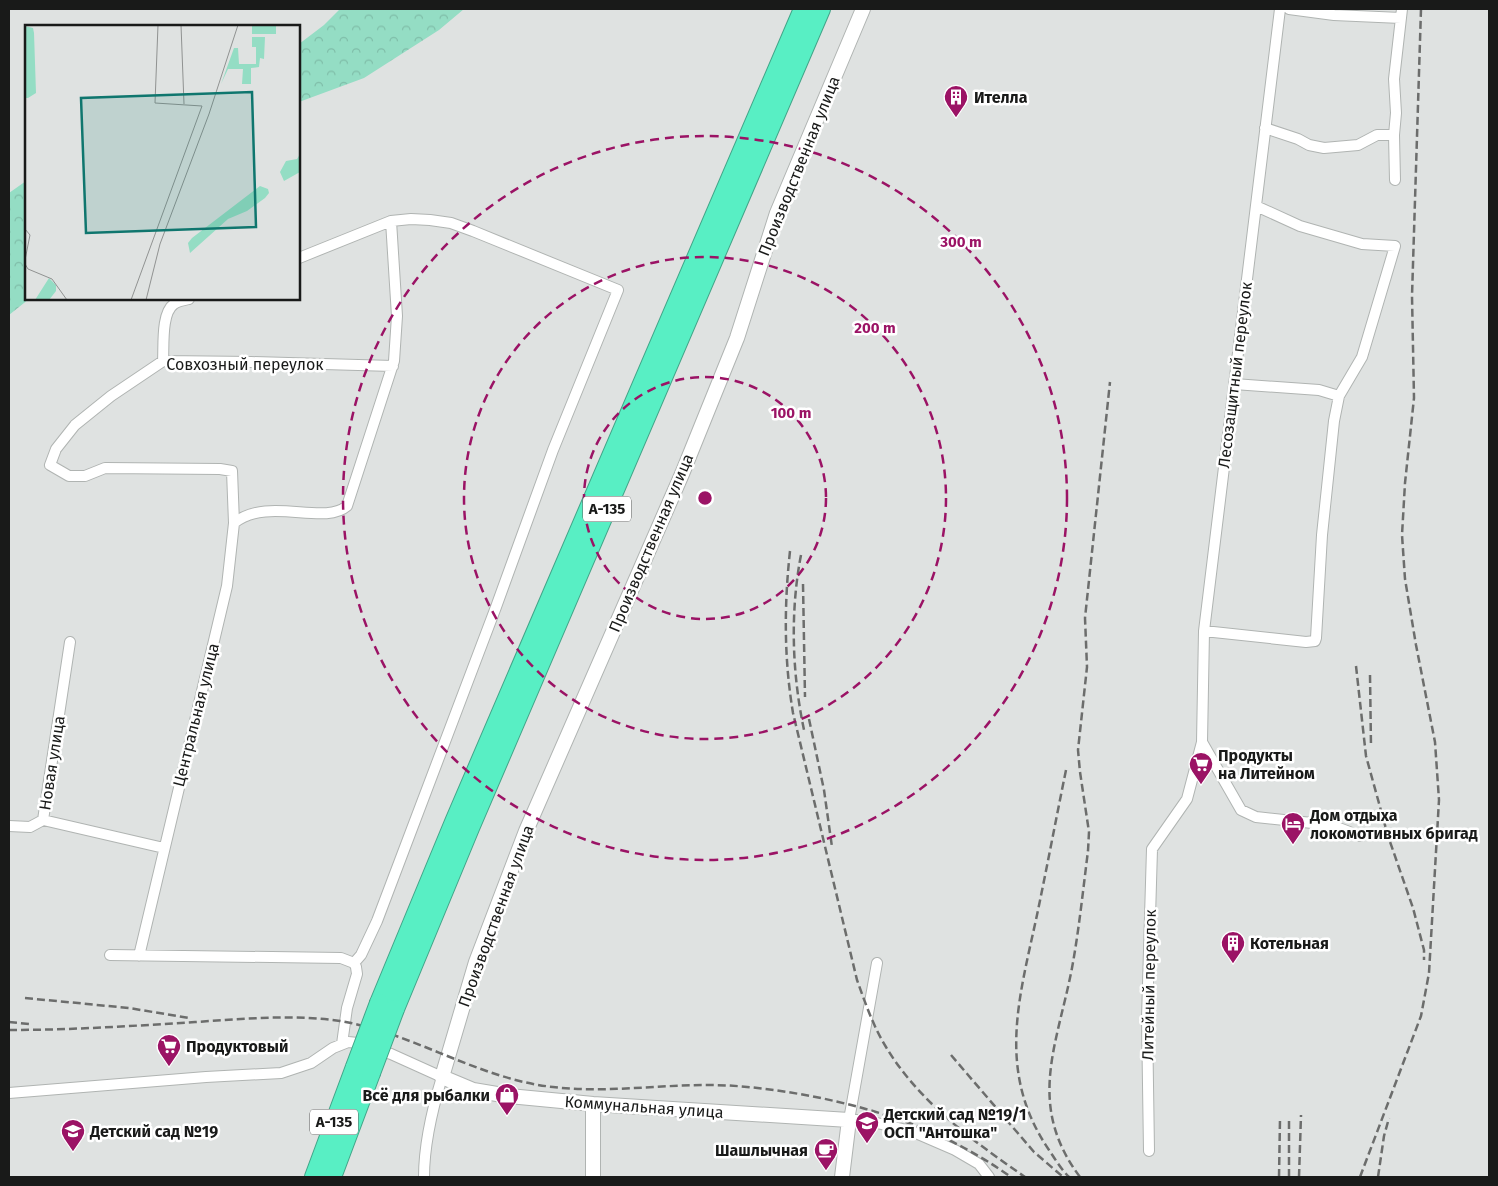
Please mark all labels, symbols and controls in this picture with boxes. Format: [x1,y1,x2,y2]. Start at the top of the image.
inset map [25,25,300,300]
street label: Производственная улица [754,73,844,259]
building icon: Ителла [943,84,969,118]
place label: Ителла [974,88,1028,107]
text: 300 m [939,233,982,251]
street label: Лесозащитный переулок [1214,280,1256,469]
text: 200 m [854,319,896,337]
street label: Совхозный переулок [166,355,324,374]
text: 100 m [771,404,811,422]
street label: Производственная улица [605,451,697,635]
centre of rings [696,489,714,507]
road number: А-135 [583,496,631,522]
street label: Центральная улица [169,641,223,789]
street label: Новая улица [35,714,69,812]
place label: Продукты на Литейном [1218,746,1315,783]
supermarket icon: Продукты на Литейном [1188,751,1214,785]
place label: Дом отдыха локомотивных бригад [1309,806,1478,843]
hotel icon: Дом отдыха локомотивных бригад [1280,811,1306,845]
street label: Производственная улица [454,822,538,1010]
street label: Литейный переулок [1138,909,1160,1061]
building icon: Котельная [1220,930,1246,964]
place label: Котельная [1250,934,1329,953]
supermarket icon: Продуктовый [156,1033,182,1067]
place label: Продуктовый [186,1037,288,1056]
shop icon: Всё для рыбалки [494,1082,520,1116]
place label: Всё для рыбалки [362,1086,490,1105]
street label: Коммунальная улица [564,1092,724,1122]
place label: Детский сад №19/1 ОСП "Антошка" [883,1105,1026,1142]
road number: А-135 [310,1110,358,1134]
school or university icon: Детский сад №19/1 ОСП "Антошка" [854,1110,880,1144]
school or university icon: Детский сад №19 [60,1118,86,1152]
place label: Детский сад №19 [89,1122,218,1141]
cafe icon: Шашлычная [813,1137,839,1171]
place label: Шашлычная [715,1141,808,1160]

